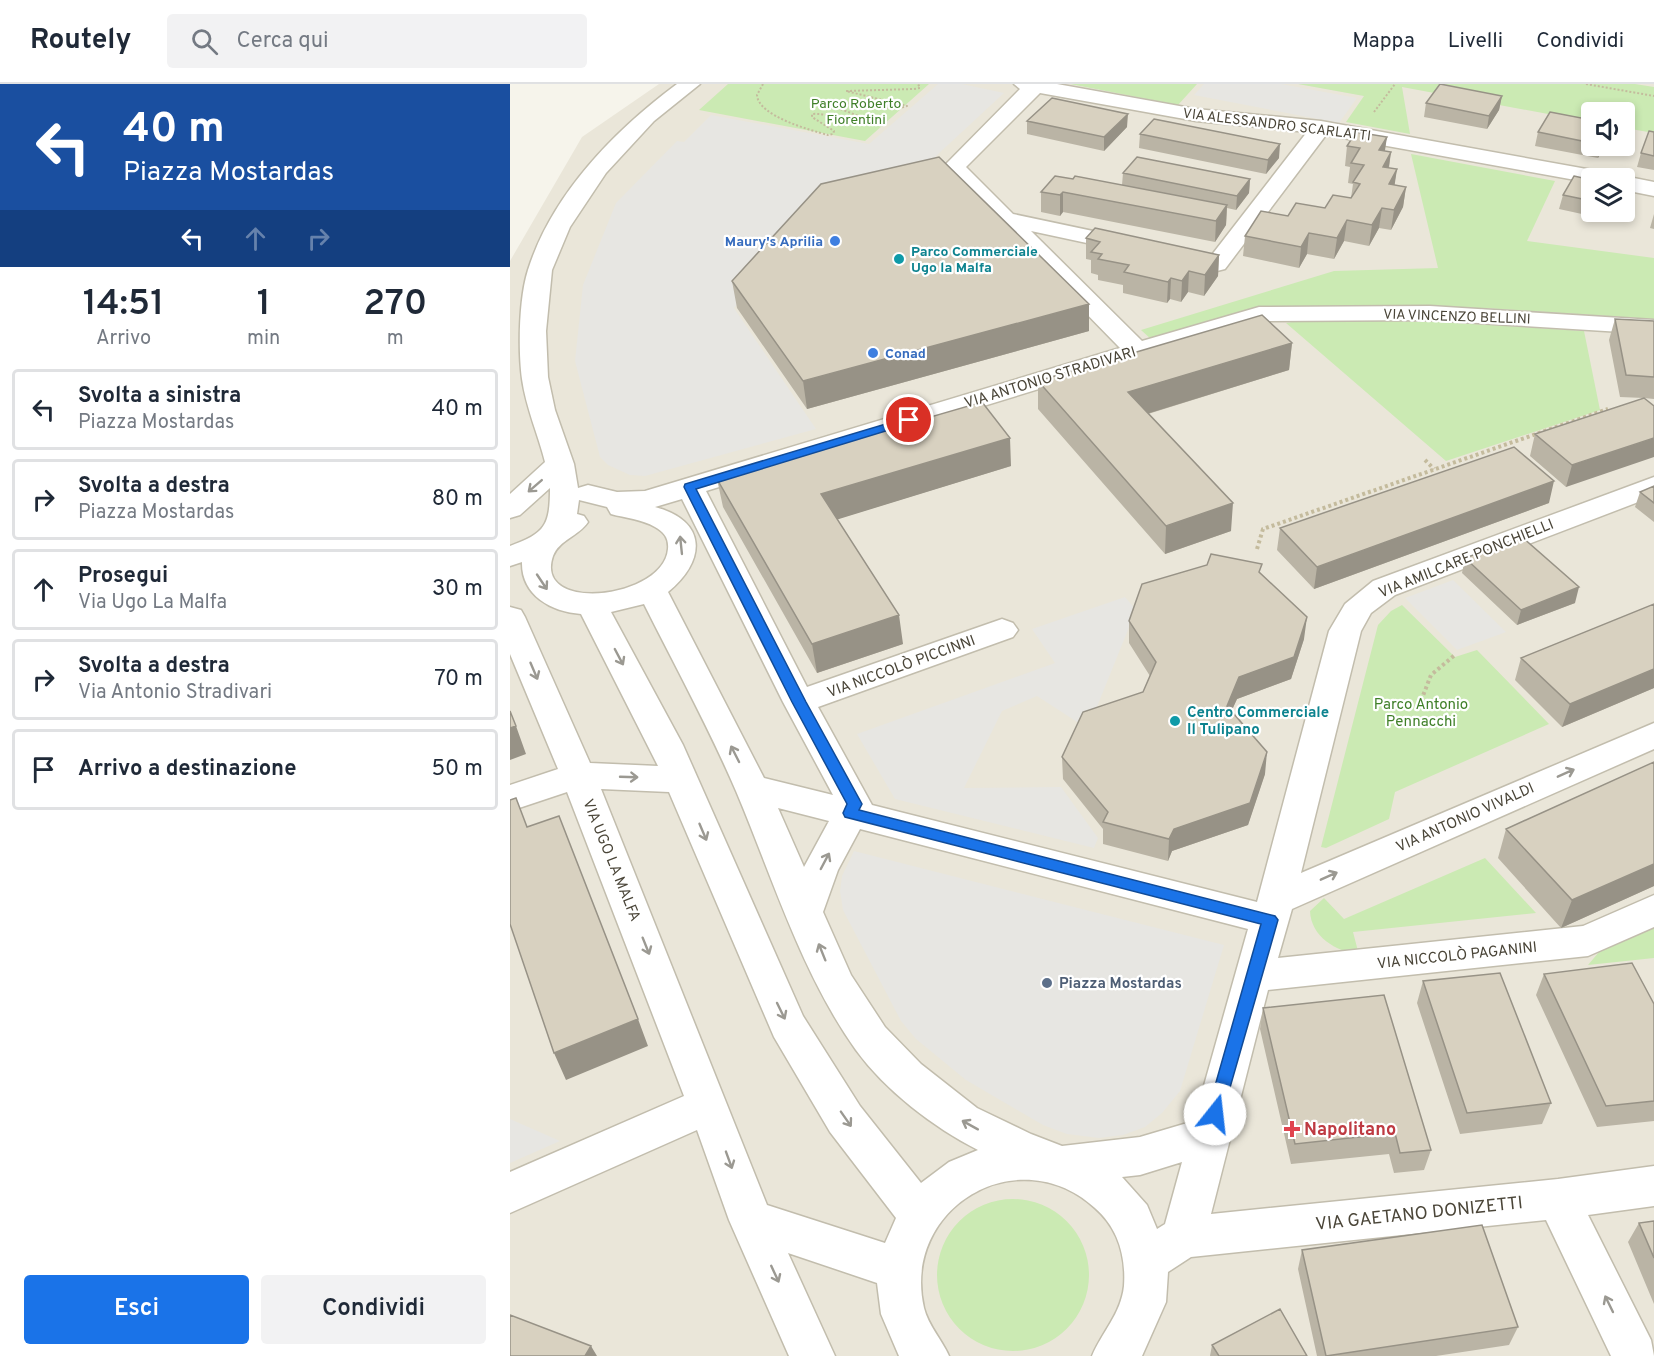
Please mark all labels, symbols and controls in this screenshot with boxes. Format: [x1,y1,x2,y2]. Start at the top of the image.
search box [167,14,587,68]
text: Routely [30,23,131,59]
icon: search [188,25,221,58]
text: Cerca qui [236,28,329,55]
text: Mappa [1352,28,1415,55]
text: Livelli [1448,28,1503,55]
text: Condividi [1536,28,1624,55]
park label: Parco Roberto Fiorentini [811,96,901,129]
map controls [1581,102,1635,222]
button: sound [1581,102,1635,156]
text: 40 m [123,104,225,157]
street label: VIA ALESSANDRO SCARLATTI [1182,106,1372,145]
icon: left [24,108,102,186]
text: Piazza Mostardas [123,156,334,190]
button: layers [1581,168,1635,222]
icon: left [176,222,209,255]
icon: ahead [239,222,272,255]
icon: right [302,222,335,255]
place label: Maury's Aprilia [725,234,823,251]
marker: Maury's Aprilia [828,234,842,248]
place label: Parco Commerciale Ugo la Malfa [911,244,1038,277]
marker: Parco Commerciale Ugo la Malfa [892,252,906,266]
text: 14:51 [83,282,164,328]
text: 1 [257,282,271,328]
text: 270 [363,282,427,328]
street label: VIA VINCENZO BELLINI [1383,306,1531,329]
text: Arrivo [96,326,151,352]
text: min [247,326,280,352]
text: m [387,326,404,352]
street label: VIA ANTONIO STRADIVARI [962,343,1139,414]
marker: Conad [866,346,880,360]
place label: Conad [885,346,926,363]
text: Svolta a sinistra [78,383,241,410]
icon: left [27,393,60,426]
pin [883,394,934,445]
text: 40 m [431,396,483,423]
icon: arrive [892,403,925,436]
text: Piazza Mostardas [78,410,234,436]
text: Svolta a destra [78,473,230,500]
one-way arrow [528,479,543,493]
icon: right [27,483,60,516]
text: 80 m [432,486,483,513]
text: Piazza Mostardas [78,500,234,526]
street label: VIA AMILCARE PONCHIELLI [1376,516,1557,603]
one-way arrow [675,535,686,555]
text: Prosegui [78,563,168,590]
icon: ahead [27,573,60,606]
one-way arrow [536,574,548,590]
text: 30 m [432,576,483,603]
text: Via Ugo La Malfa [78,590,227,616]
street label: VIA NICCOLÒ PICCINNI [824,630,978,703]
one-way arrow [614,647,625,665]
text: Svolta a destra [78,653,230,680]
one-way arrow [529,661,540,679]
icon: right [27,663,60,696]
text: 70 m [434,666,483,693]
text: Via Antonio Stradivari [78,680,272,706]
park label: Parco Antonio Pennacchi [1374,696,1468,732]
place label: Centro Commerciale Il Tulipano [1187,704,1329,740]
marker: Centro Commerciale Il Tulipano [1168,714,1182,728]
one-way arrow [728,745,740,763]
icon: arrive [27,753,60,786]
text: Arrivo a destinazione [78,756,296,783]
text: 50 m [431,756,483,783]
one-way arrow [1556,767,1575,778]
one-way arrow [619,771,639,782]
street label: VIA ANTONIO VIVALDI [1394,779,1538,857]
street label: VIA UGO LA MALFA [577,797,644,925]
one-way arrow [698,823,709,841]
one-way arrow [820,852,831,870]
one-way arrow [1320,870,1338,882]
one-way arrow [641,937,652,955]
street label: VIA NICCOLÒ PAGANINI [1376,937,1538,974]
one-way arrow [816,943,827,961]
place label: Piazza Mostardas [1059,975,1182,994]
marker: Piazza Mostardas [1040,976,1054,990]
one-way arrow [776,1002,787,1020]
position arrow [1183,1082,1247,1146]
one-way arrow [840,1110,852,1127]
one-way arrow [962,1119,979,1131]
place label: Napolitano [1304,1119,1396,1142]
marker: Napolitano [1285,1122,1299,1136]
one-way arrow [724,1150,735,1169]
street label: VIA GAETANO DONIZETTI [1314,1192,1524,1237]
one-way arrow [769,1264,781,1282]
button: Esci [24,1275,249,1344]
button: Condividi [261,1275,486,1344]
one-way arrow [1602,1295,1614,1313]

